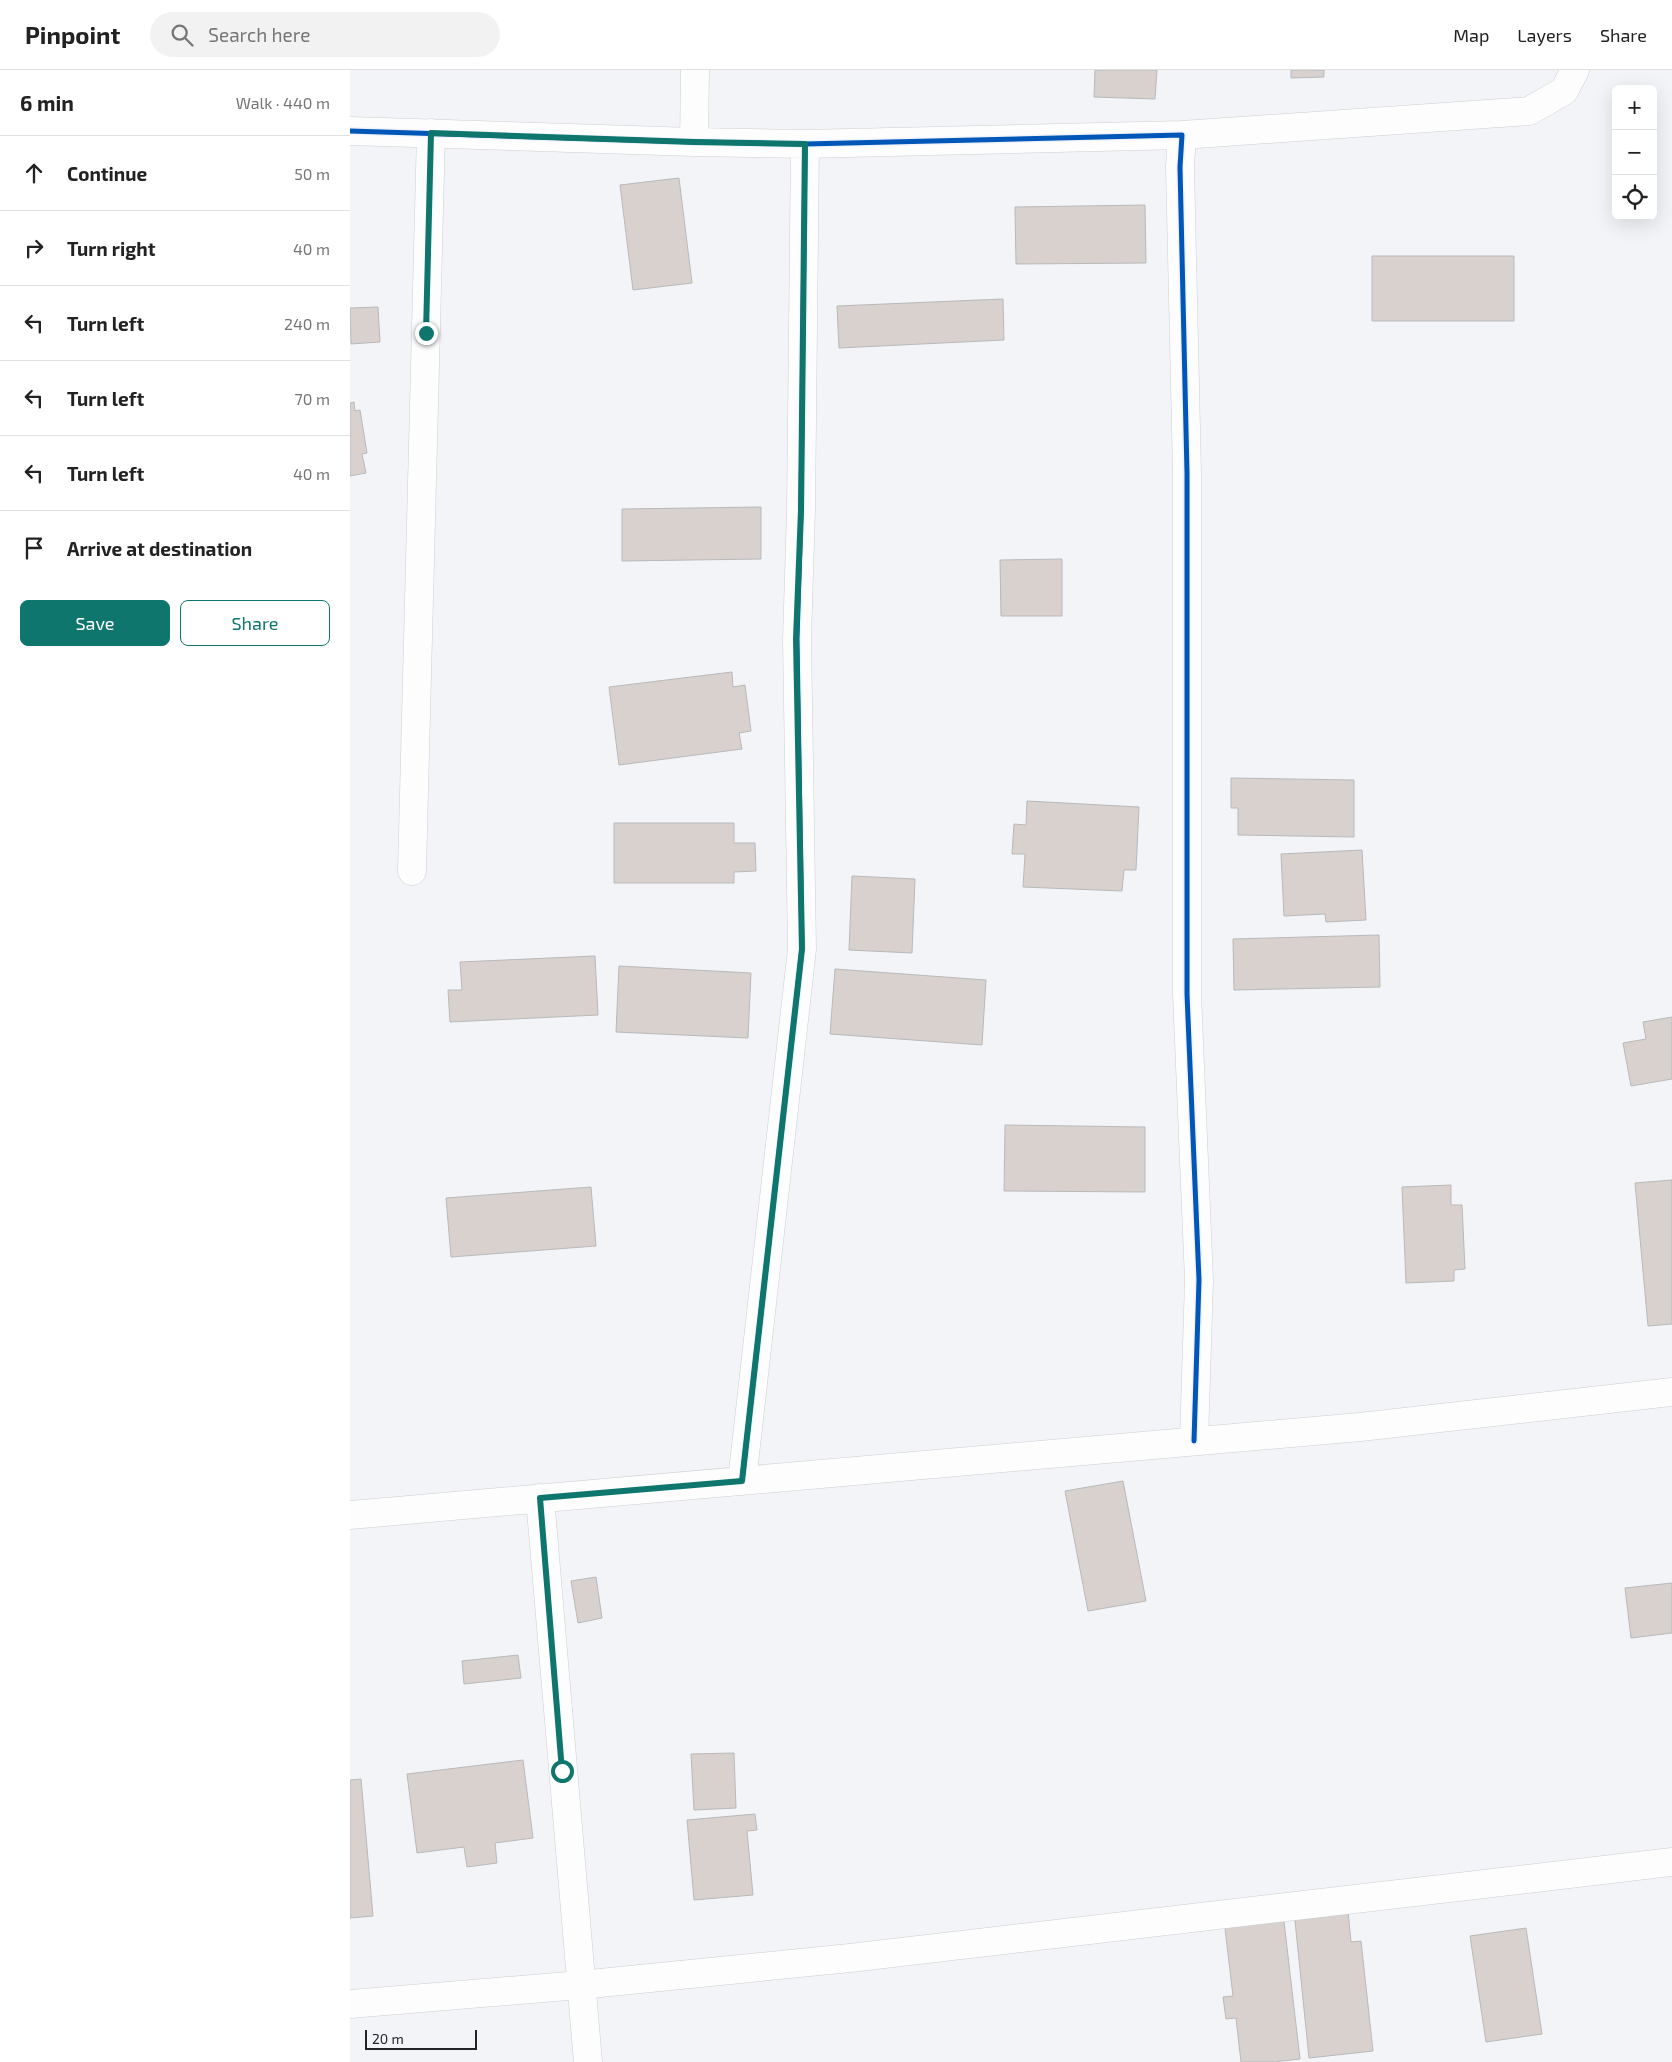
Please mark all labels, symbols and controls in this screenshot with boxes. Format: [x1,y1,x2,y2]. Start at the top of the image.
search box [150,12,500,57]
text: Pinpoint [25,20,120,49]
icon: search [168,21,196,49]
text: Search here [208,23,310,46]
text: Map [1453,24,1489,46]
text: Layers [1517,24,1572,46]
text: Share [1600,24,1647,46]
map controls [1612,85,1657,220]
button: + [1612,85,1657,130]
text: 6 min [20,90,74,115]
text: Walk · 440 m [236,93,330,112]
button: − [1612,130,1657,175]
icon: ahead [20,159,48,187]
text: Continue [67,162,147,185]
text: 50 m [294,164,330,183]
button: locate [1612,175,1657,220]
icon: right [20,234,48,262]
text: Turn right [67,237,155,260]
text: 40 m [293,239,330,258]
icon: left [20,309,48,337]
text: Turn left [67,312,144,335]
text: 240 m [284,314,330,333]
route end [415,322,438,345]
icon: left [20,384,48,412]
text: Turn left [67,387,144,410]
text: 70 m [295,389,330,408]
icon: left [20,459,48,487]
text: Turn left [67,462,144,485]
text: 40 m [293,464,330,483]
icon: arrive [20,534,48,562]
text: Arrive at destination [67,537,252,560]
button: Save [20,600,170,646]
button: Share [180,600,330,646]
route start [551,1760,574,1783]
scale bar [365,2027,478,2050]
text: 20 m [372,2030,404,2047]

